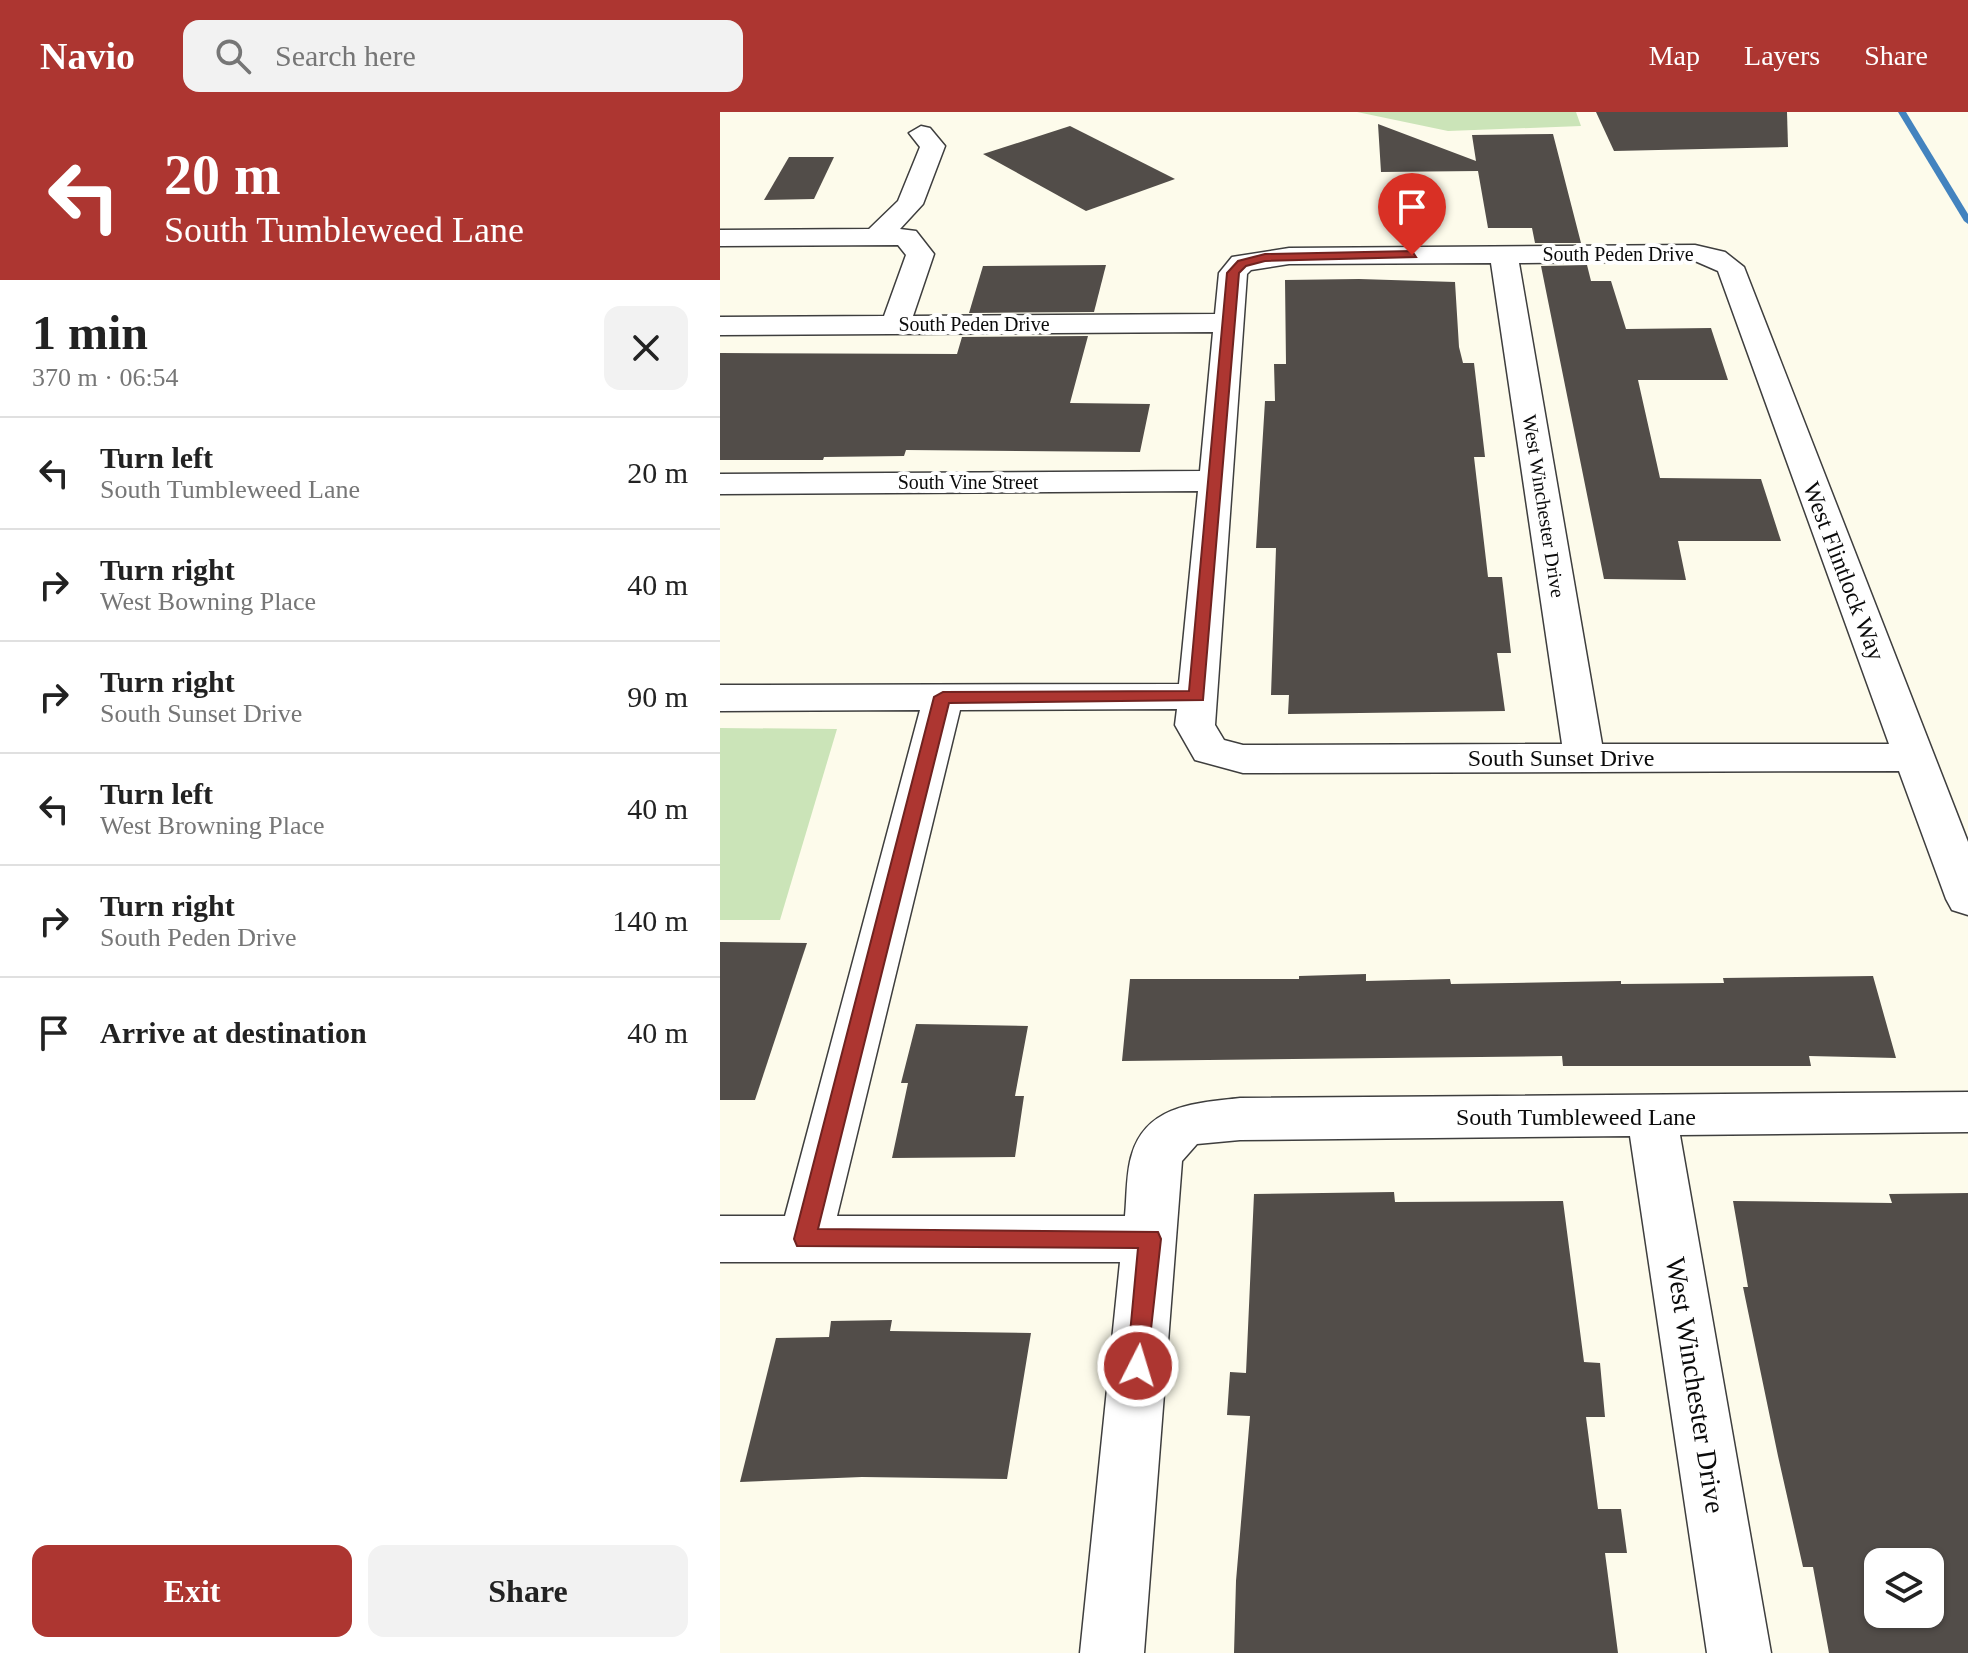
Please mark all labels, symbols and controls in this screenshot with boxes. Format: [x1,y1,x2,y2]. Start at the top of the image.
search box [183,20,743,92]
icon: search [211,34,255,78]
text: Navio [40,35,135,77]
text: Search here [275,39,416,72]
text: Map [1649,40,1700,71]
text: Layers [1744,40,1820,71]
text: Share [1864,40,1928,71]
icon: left [32,144,136,248]
text: 20 m [164,144,281,206]
pin [1378,173,1446,255]
icon: arrive [1390,185,1434,229]
text: South Tumbleweed Lane [164,210,524,250]
street label: South Peden Drive [1542,243,1694,265]
text: 1 min [32,306,148,359]
button: close [604,306,688,390]
street label: South Peden Drive [898,313,1050,335]
text: 370 m · 06:54 [32,363,179,392]
street label: West Winchester Drive [1519,413,1569,599]
text: Turn left [100,441,213,474]
icon: left [32,451,76,495]
text: 20 m [627,456,688,489]
street label: South Vine Street [898,471,1039,493]
text: South Tumbleweed Lane [100,475,360,504]
street label: West Flintlock Way [1798,478,1890,664]
text: Turn right [100,553,235,586]
icon: right [32,563,76,607]
text: 40 m [627,568,688,601]
text: West Bowning Place [100,587,316,616]
text: Turn right [100,665,235,698]
icon: right [32,675,76,719]
text: 90 m [627,680,688,713]
text: South Sunset Drive [100,699,302,728]
street label: South Sunset Drive [1468,745,1654,771]
text: Turn left [100,777,213,810]
icon: left [32,787,76,831]
text: 40 m [627,792,688,825]
text: West Browning Place [100,811,325,840]
text: Turn right [100,889,235,922]
icon: right [32,899,76,943]
text: 140 m [612,904,688,937]
text: South Peden Drive [100,923,296,952]
icon: arrive [32,1011,76,1055]
text: Arrive at destination [100,1016,367,1049]
text: 40 m [627,1016,688,1049]
street label: South Tumbleweed Lane [1456,1104,1696,1130]
street label: West Winchester Drive [1660,1255,1731,1515]
position arrow [1096,1324,1180,1408]
button: Exit [32,1545,352,1637]
button: Share [368,1545,688,1637]
map controls [1864,1548,1944,1628]
button: layers [1864,1548,1944,1628]

